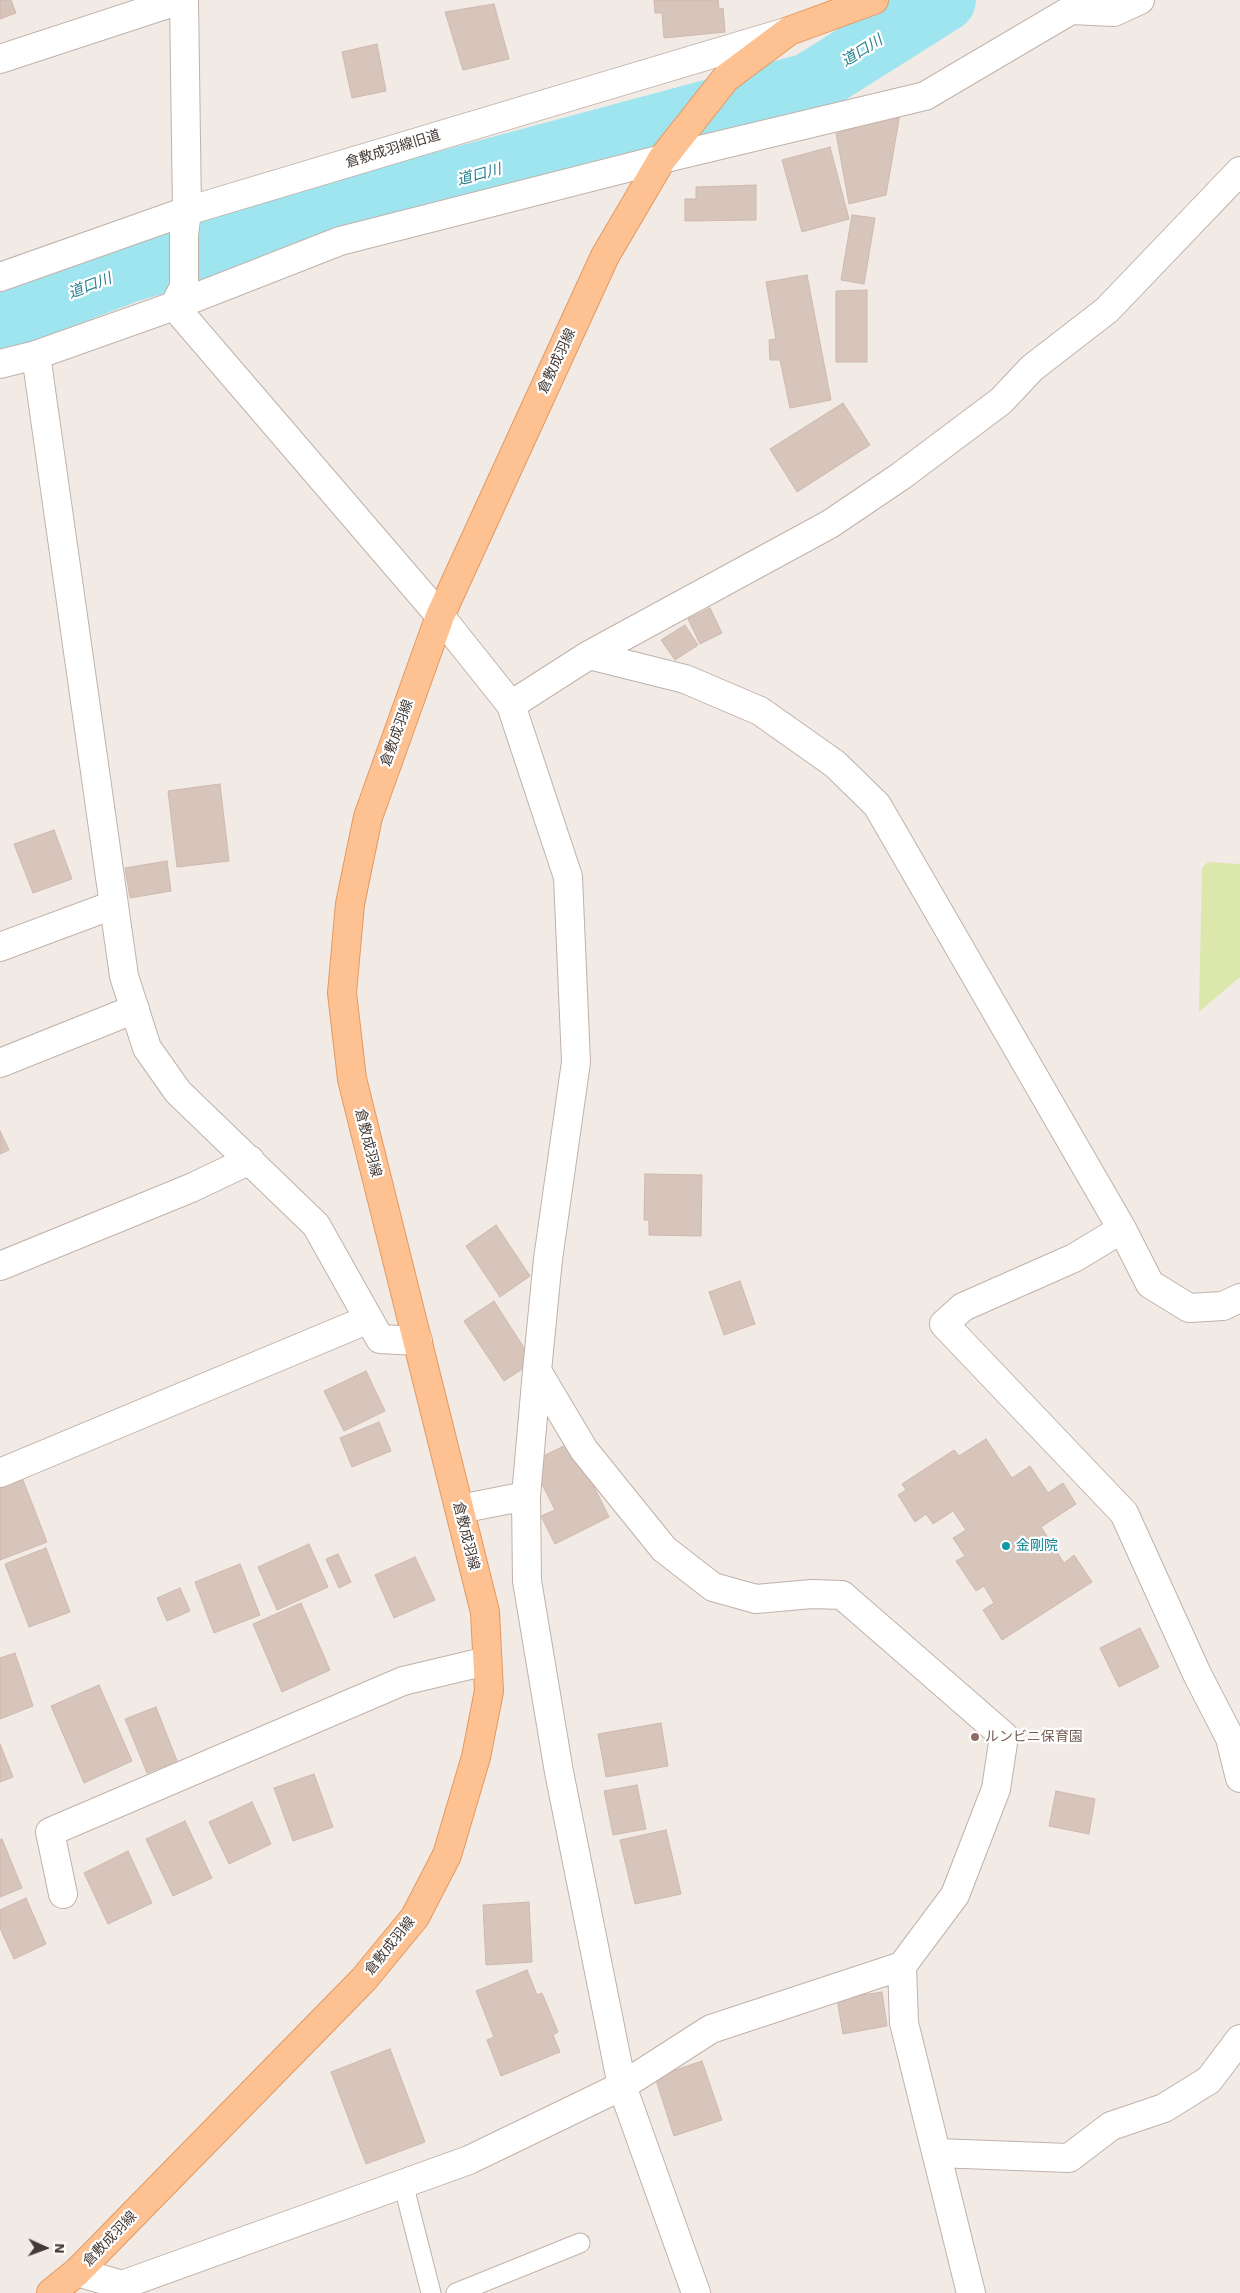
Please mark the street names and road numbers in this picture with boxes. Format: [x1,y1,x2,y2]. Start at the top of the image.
street label: 倉敷成羽線旧道 [344,127,442,171]
street label: 倉敷成羽線 [535,326,579,396]
street label: 倉敷成羽線 [377,697,417,769]
street label: 倉敷成羽線 [351,1107,385,1179]
street label: 倉敷成羽線 [449,1500,483,1572]
street label: 倉敷成羽線 [361,1914,419,1978]
street label: 倉敷成羽線 [80,2208,140,2270]

